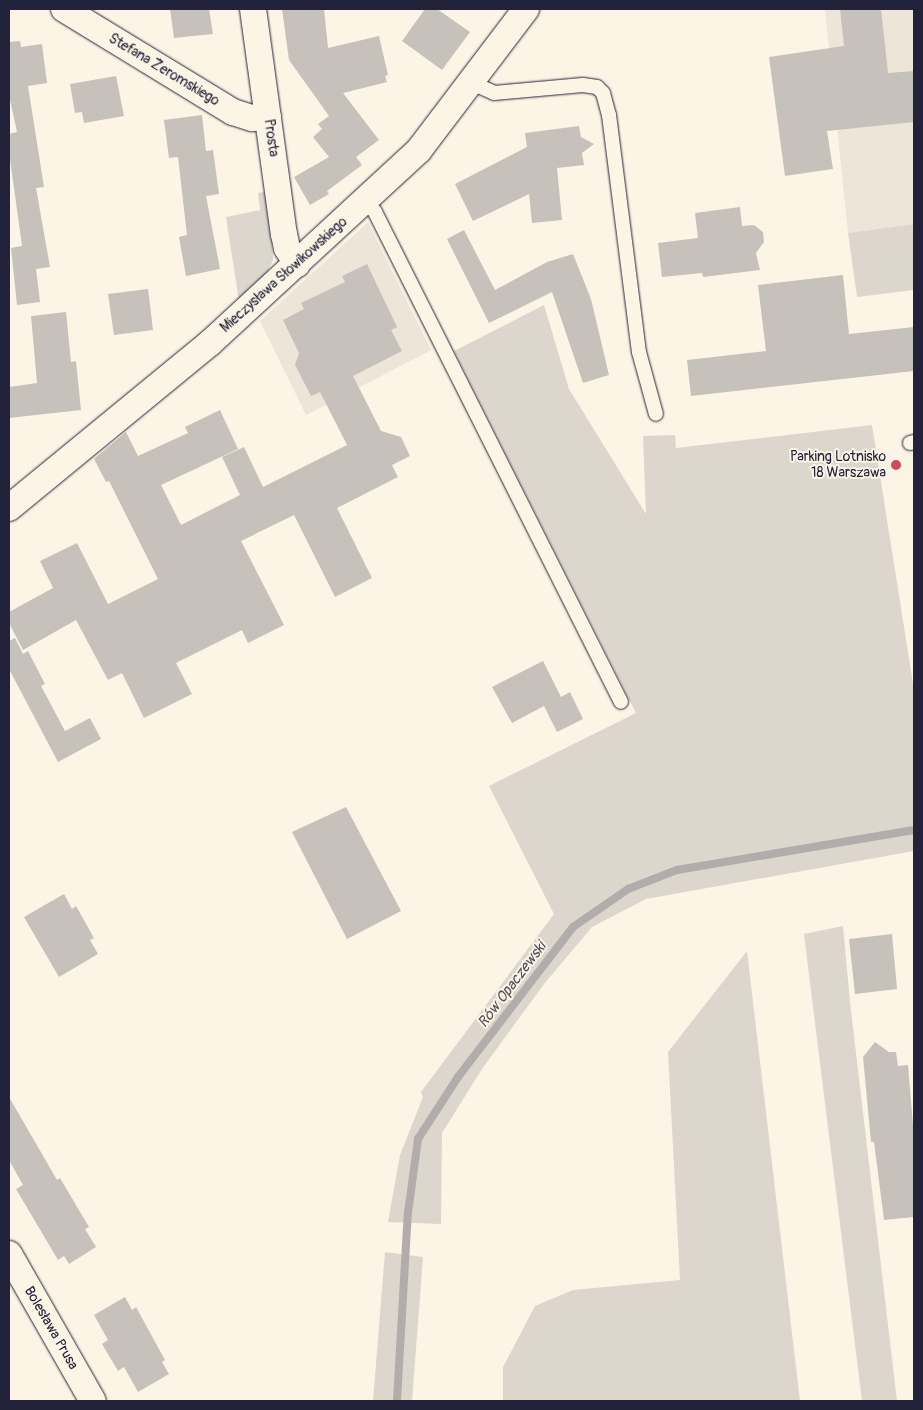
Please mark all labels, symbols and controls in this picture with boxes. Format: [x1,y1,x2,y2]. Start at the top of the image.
street label: Stefana Żeromskiego [106,30,222,110]
street label: Prosta [260,118,282,158]
street label: Mieczysława Słowikowskiego [217,214,351,336]
place label: Parking Lotnisko 18 Warszawa [790,449,886,482]
marker: Parking Lotnisko 18 Warszawa [890,459,902,471]
water label: Rów Opaczewski [474,939,550,1031]
street label: Bolesława Prusa [20,1283,82,1373]

